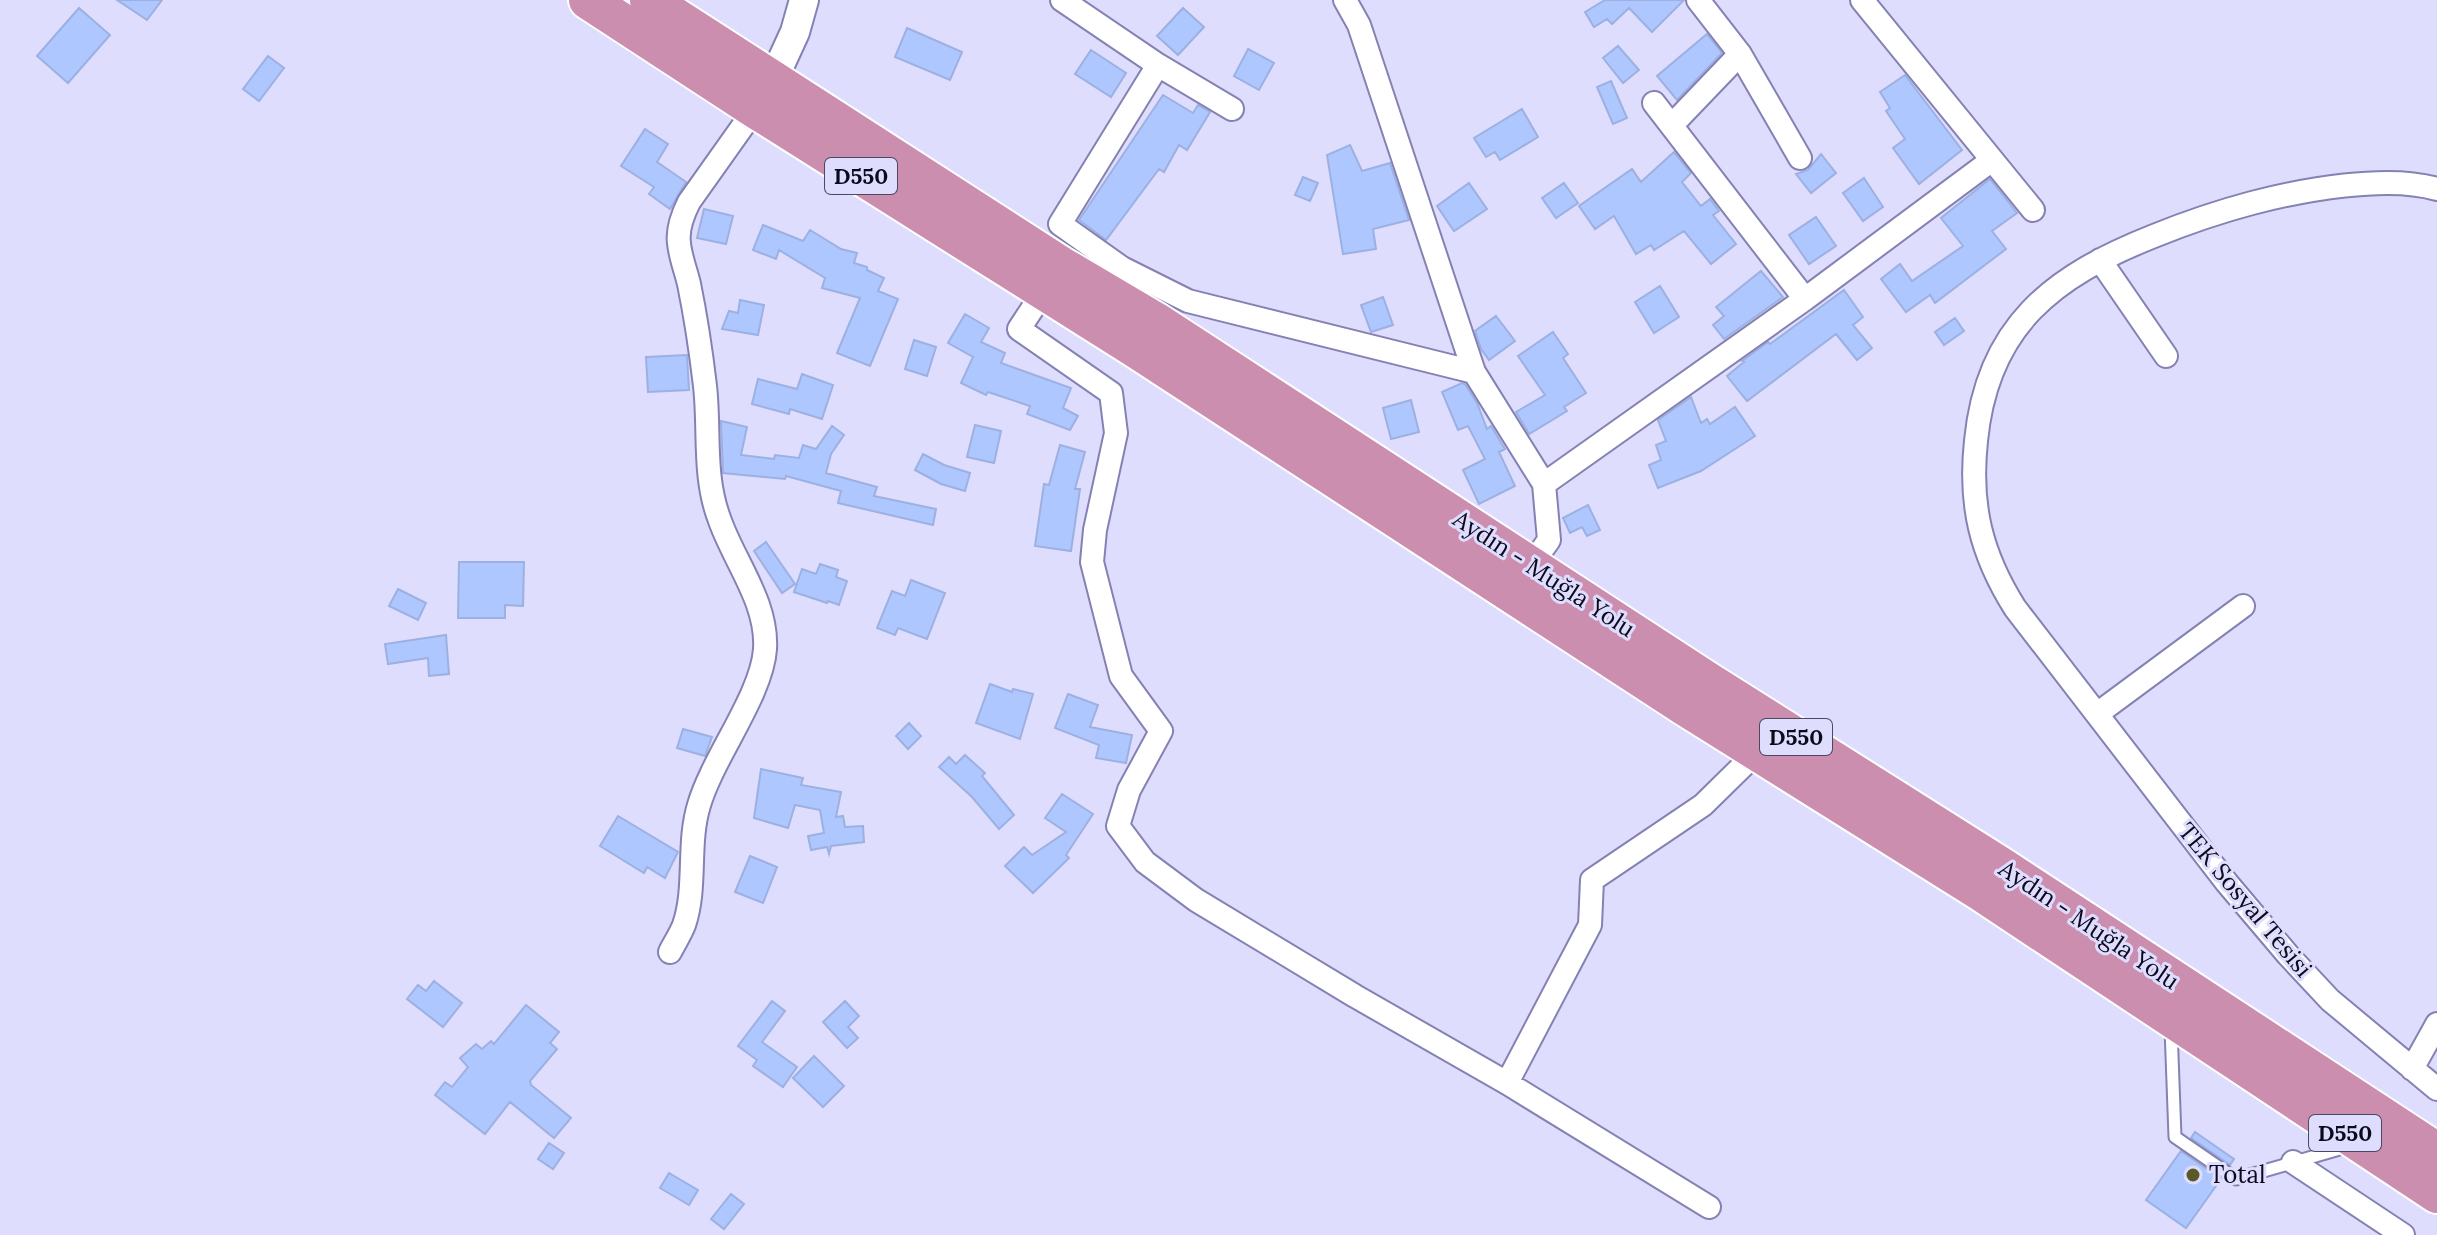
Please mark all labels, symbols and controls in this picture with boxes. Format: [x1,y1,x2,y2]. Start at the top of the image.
road number: D550 [825,158,897,194]
street label: Aydın - Muğla Yolu [1447,503,1641,644]
road number: D550 [1760,719,1832,755]
street label: TEK Sosyal Tesisi [2172,816,2319,983]
street label: Aydın - Muğla Yolu [1992,852,2185,996]
road number: D550 [2309,1115,2381,1151]
place label: Total [2209,1159,2265,1190]
marker: Total [2184,1166,2202,1184]

